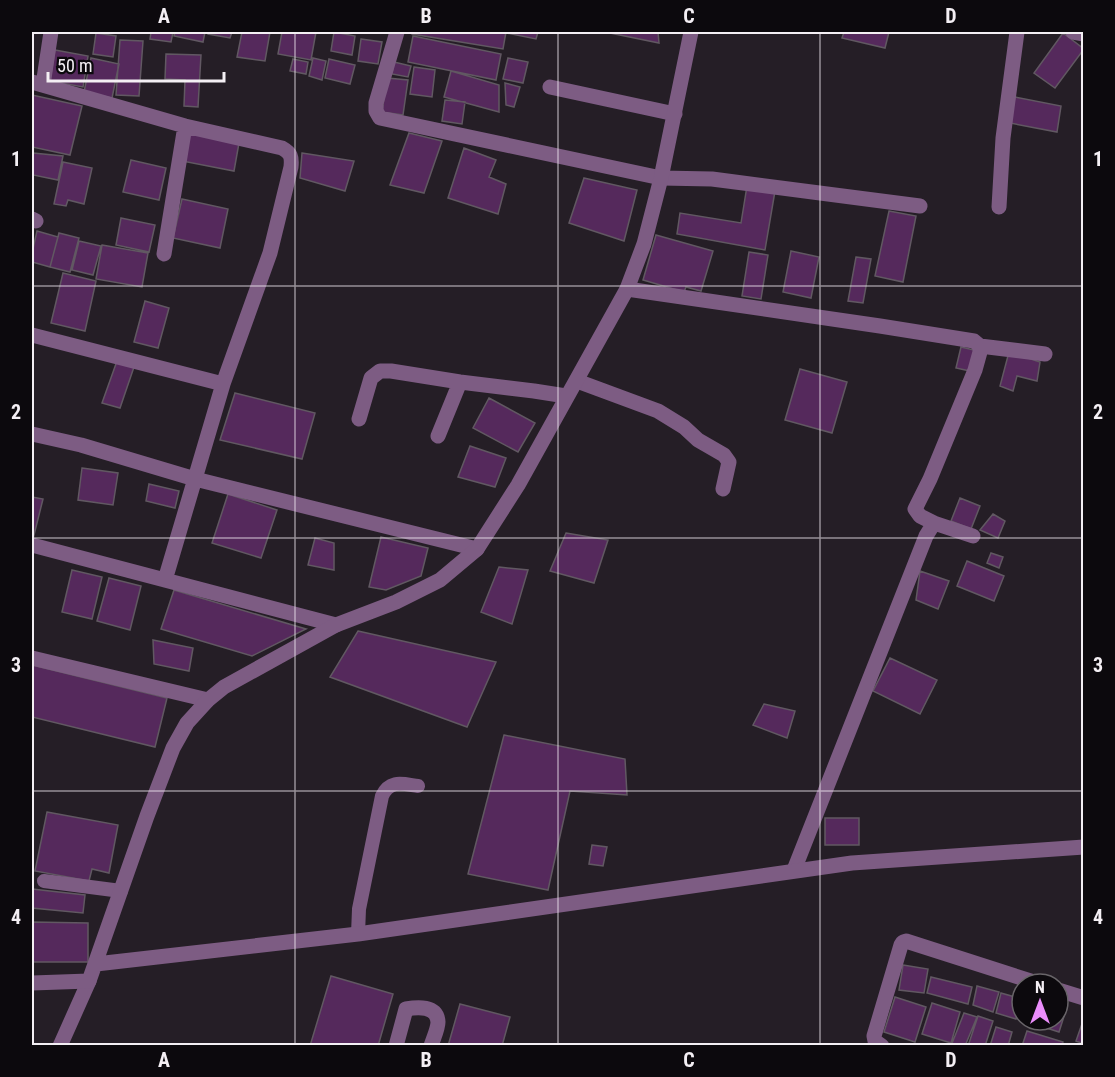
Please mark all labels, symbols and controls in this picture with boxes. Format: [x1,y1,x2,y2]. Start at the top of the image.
text: A [158,4,170,28]
text: B [420,4,432,28]
text: C [683,4,695,28]
text: D [945,4,957,28]
scale bar [48,45,224,83]
text: 50 m [57,55,92,76]
text: 1 [11,147,21,171]
text: 1 [1093,147,1103,171]
text: 2 [11,400,21,424]
text: 2 [1093,400,1103,424]
text: 3 [11,653,21,677]
text: 3 [1093,653,1103,677]
text: 4 [11,905,21,929]
text: 4 [1093,905,1103,929]
north arrow [1010,972,1070,1032]
text: N [1035,978,1045,997]
text: A [158,1048,170,1072]
text: B [420,1048,432,1072]
text: C [683,1048,695,1072]
text: D [945,1048,957,1072]

